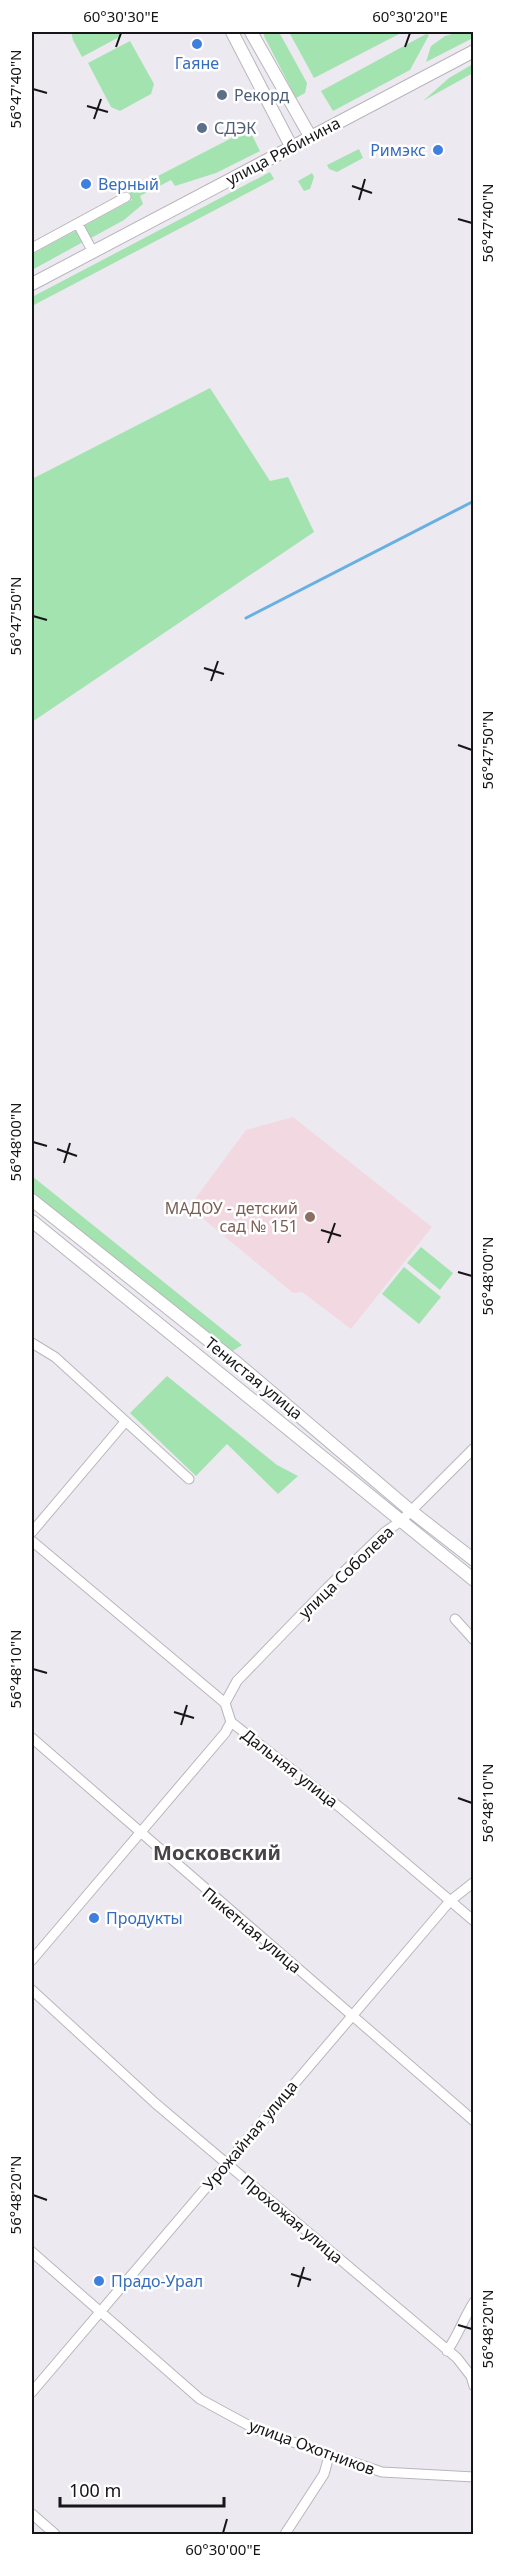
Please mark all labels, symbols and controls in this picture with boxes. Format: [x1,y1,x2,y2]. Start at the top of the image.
text: 60°30'30"E [83,6,159,26]
text: 60°30'20"E [372,6,448,26]
marker: Гаяне [190,37,204,51]
text: 56°47'40"N [5,50,25,128]
place label: Гаяне [175,52,219,74]
place label: Рекорд [234,84,290,106]
marker: Рекорд [215,88,229,102]
street label: улица Рябинина [222,112,344,190]
place label: СДЭК [214,117,256,139]
marker: СДЭК [195,121,209,135]
place label: Римэкс [370,139,426,161]
marker: Римэкс [431,143,445,157]
place label: Верный [98,173,159,195]
marker: Верный [79,177,93,191]
text: 56°47'40"N [477,184,497,262]
text: 56°47'50"N [5,577,25,655]
text: 56°47'50"N [477,711,497,789]
text: 56°48'00"N [5,1103,25,1181]
place label: МАДОУ - детский сад № 151 [165,1197,298,1237]
marker: МАДОУ - детский сад № 151 [303,1210,317,1224]
text: 56°48'00"N [477,1237,497,1315]
street label: Тенистая улица [201,1332,307,1424]
street label: улица Соболева [294,1521,398,1623]
text: 56°48'10"N [5,1630,25,1708]
street label: Дальняя улица [237,1723,343,1813]
text: 56°48'10"N [477,1764,497,1842]
district label: Московский [153,1839,281,1866]
street label: Пикетная улица [198,1882,306,1978]
place label: Продукты [106,1907,183,1929]
marker: Продукты [87,1911,101,1925]
street label: Урожайная улица [198,2076,302,2194]
text: 56°48'20"N [5,2156,25,2234]
street label: Прохожая улица [236,2170,348,2268]
place label: Прадо-Урал [111,2270,203,2292]
marker: Прадо-Урал [92,2274,106,2288]
text: 56°48'20"N [477,2290,497,2368]
street label: улица Охотников [246,2414,378,2480]
scale bar [60,2470,224,2508]
text: 100 m [69,2478,121,2502]
text: 60°30'00"E [185,2539,261,2559]

